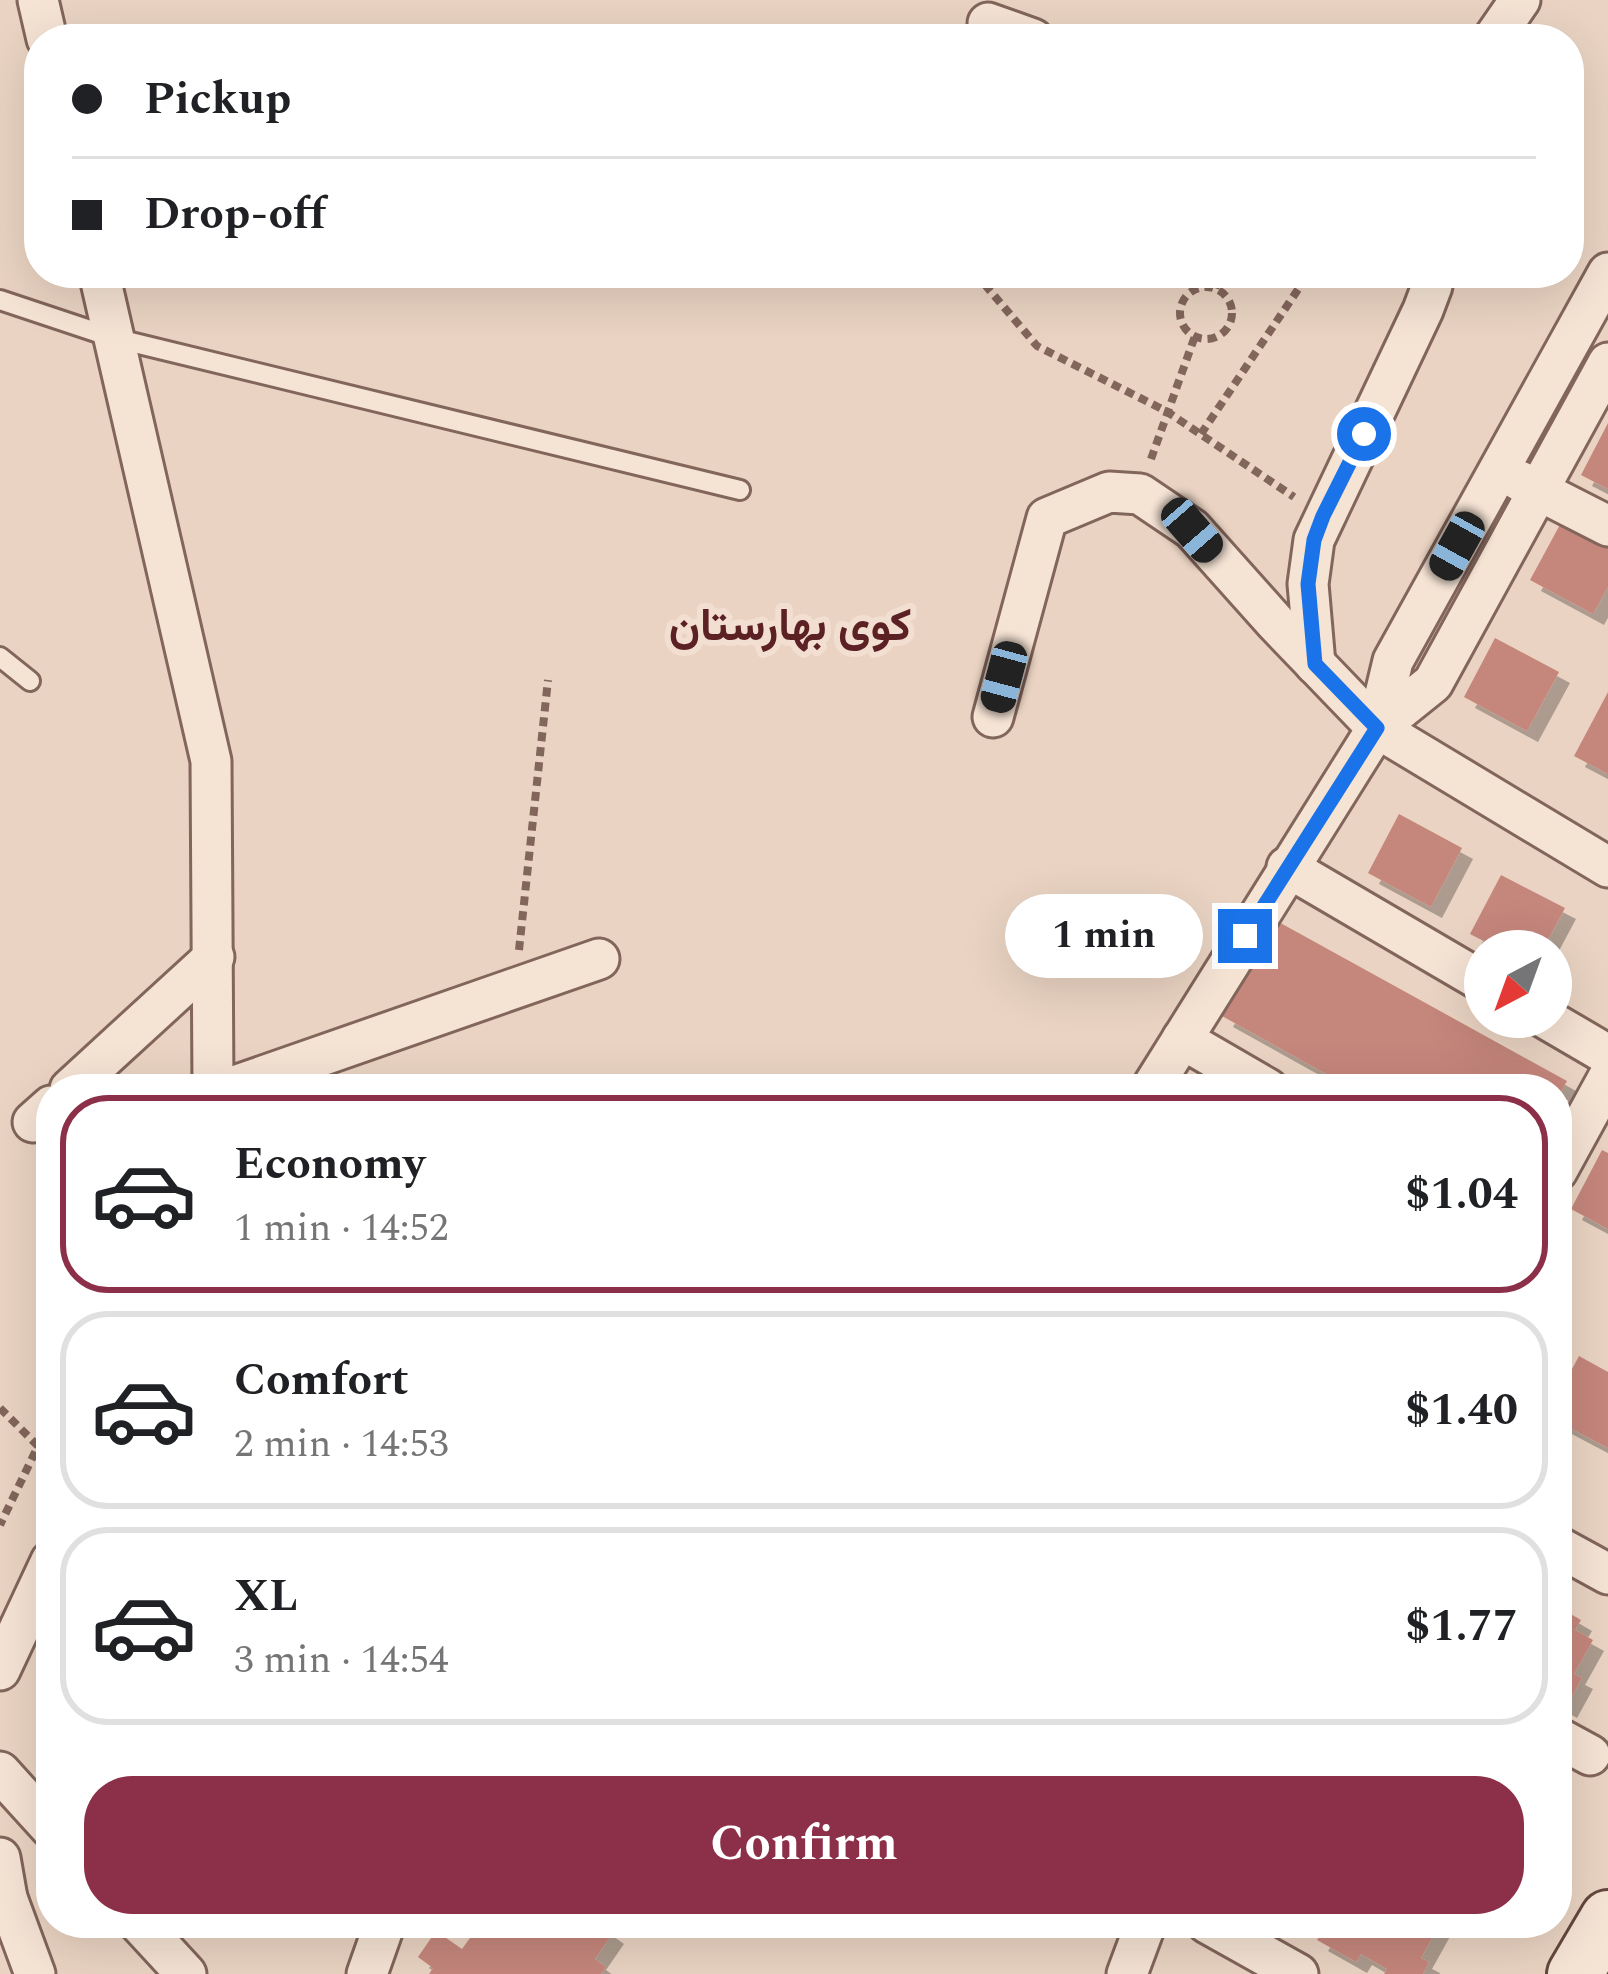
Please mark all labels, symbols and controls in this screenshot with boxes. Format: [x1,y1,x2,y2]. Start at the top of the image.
text: Pickup [144,65,291,134]
text: Drop-off [144,180,326,249]
route start [1337,407,1391,461]
car [1155,491,1229,569]
car [1424,506,1490,586]
district label: کوی بهارستان [669,592,911,661]
car [977,638,1031,716]
callout: 1 min [1005,894,1203,978]
text: 1 min [1052,906,1156,965]
route end [1218,909,1272,963]
north arrow [1464,930,1572,1038]
map controls [1464,930,1572,1038]
text: Economy [234,1130,425,1199]
icon: car [90,1140,198,1248]
text: $1.04 [1405,1160,1518,1229]
text: 1 min · 14:52 [234,1199,449,1258]
text: Comfort [234,1346,409,1415]
icon: car [90,1356,198,1464]
text: $1.40 [1405,1376,1518,1445]
text: 2 min · 14:53 [234,1415,449,1474]
text: XL [234,1562,298,1631]
icon: car [90,1572,198,1680]
text: $1.77 [1405,1592,1518,1661]
text: 3 min · 14:54 [234,1631,449,1690]
button: Confirm [84,1776,1524,1914]

